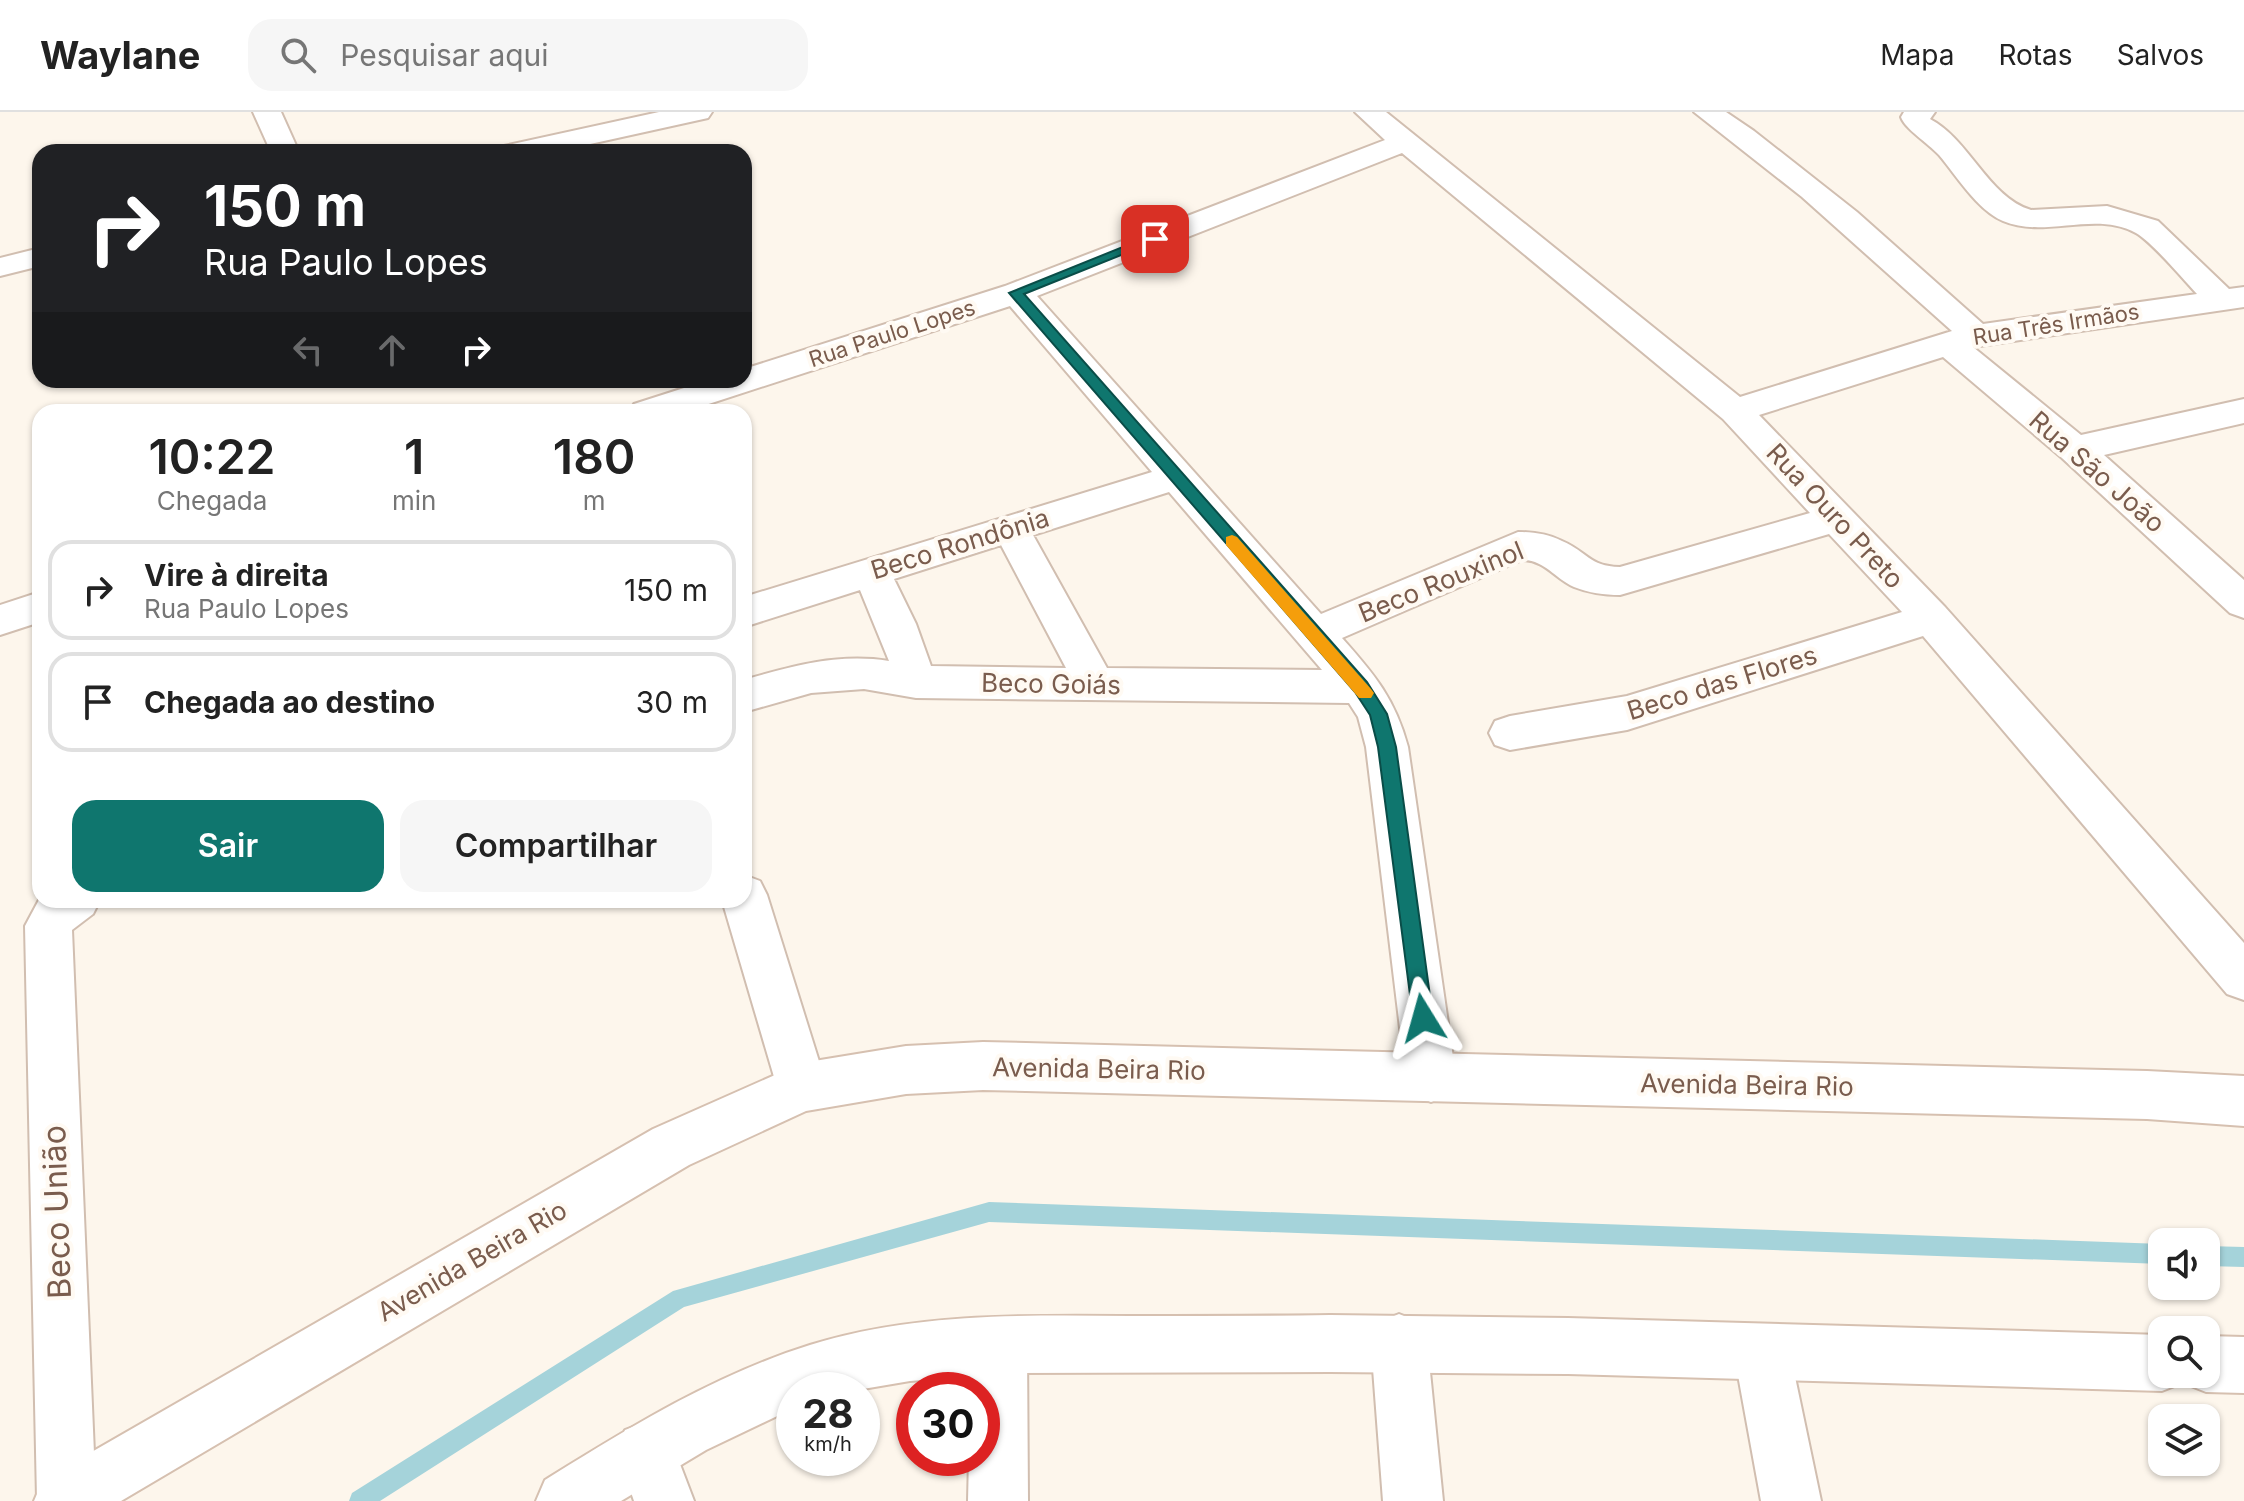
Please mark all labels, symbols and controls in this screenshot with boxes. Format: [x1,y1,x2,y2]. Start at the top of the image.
search box [248,19,808,91]
text: Waylane [40,32,200,78]
icon: search [276,33,320,77]
text: Pesquisar aqui [340,37,549,73]
text: Mapa [1880,38,1954,72]
text: Rotas [1998,38,2073,72]
text: Salvos [2117,38,2204,72]
text: 150 m [204,172,366,240]
icon: right [72,176,176,280]
pin [1121,205,1189,273]
icon: arrive [1133,217,1177,261]
text: Rua Paulo Lopes [204,240,488,284]
street label: Rua Paulo Lopes [806,294,978,372]
street label: Rua Três Irmãos [1971,298,2141,350]
icon: left [286,328,330,372]
icon: ahead [370,328,414,372]
icon: right [454,328,498,372]
street label: Rua São João [2023,404,2171,539]
text: 10:22 [148,427,276,486]
text: 1 [404,427,424,486]
text: 180 [553,427,636,486]
street label: Rua Ouro Preto [1760,437,1910,594]
text: Chegada [157,485,267,516]
text: min [392,485,436,516]
text: m [583,485,606,516]
street label: Beco Rondônia [867,502,1053,585]
street label: Beco Rouxinol [1354,534,1528,629]
text: Vire à direita [144,557,329,593]
icon: right [76,568,120,612]
text: 150 m [624,572,708,608]
text: Rua Paulo Lopes [144,593,349,624]
street label: Beco das Flores [1623,639,1821,726]
street label: Beco Goiás [981,667,1121,700]
icon: arrive [76,680,120,724]
text: Chegada ao destino [144,684,435,720]
text: 30 m [636,684,708,720]
button: Sair [72,800,384,892]
button: Compartilhar [400,800,712,892]
position arrow [1381,976,1465,1060]
street label: Avenida Beira Rio [992,1051,1206,1086]
street label: Avenida Beira Rio [1640,1067,1854,1102]
street label: Beco União [34,1125,79,1299]
street label: Avenida Beira Rio [371,1194,572,1327]
map controls [2148,1228,2220,1476]
button: sound [2148,1228,2220,1300]
button: search [2148,1316,2220,1388]
speed limit sign: 30 [896,1372,1000,1476]
text: 28 [802,1389,854,1438]
button: layers [2148,1404,2220,1476]
text: km/h [804,1432,852,1456]

